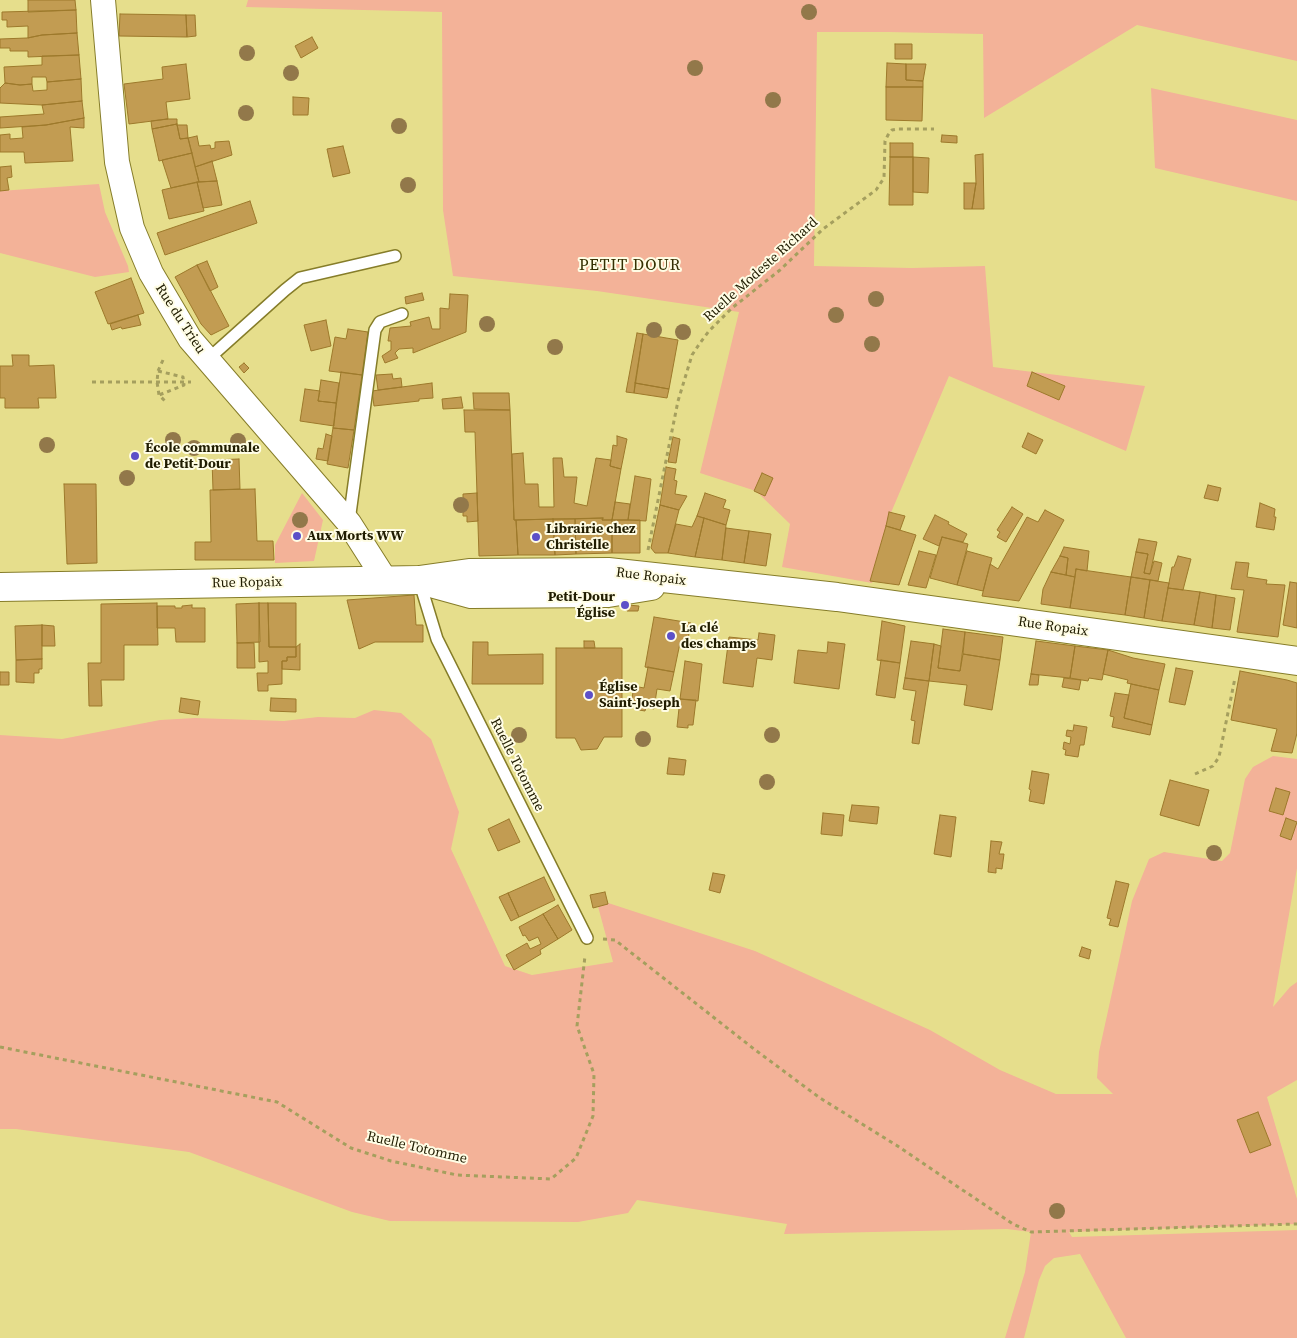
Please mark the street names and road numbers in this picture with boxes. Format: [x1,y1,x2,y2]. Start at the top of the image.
street label: Ruelle Modeste Richard [700,214,822,326]
street label: Rue du Trieu [151,281,209,357]
street label: Rue Ropaix [615,564,687,590]
street label: Rue Ropaix [211,574,283,592]
street label: Rue Ropaix [1017,614,1089,640]
street label: Ruelle Totomme [486,716,548,814]
street label: Ruelle Totomme [365,1128,469,1168]

